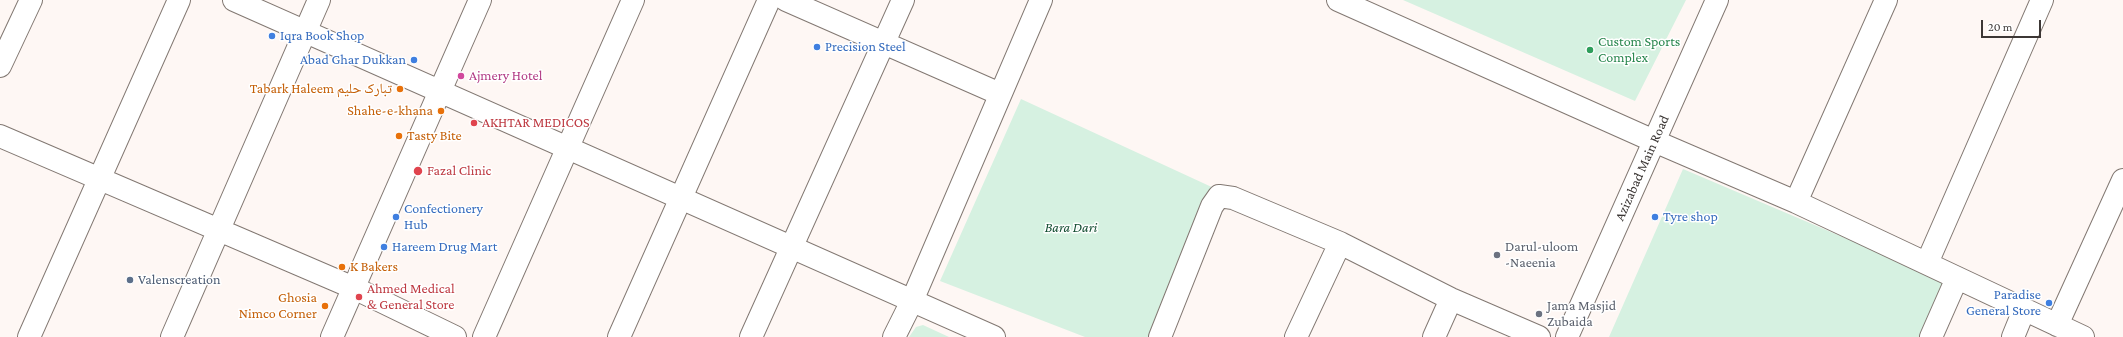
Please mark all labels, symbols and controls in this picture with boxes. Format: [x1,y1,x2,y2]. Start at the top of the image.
scale bar [1983,12,2043,38]
text: 20 m [1988,20,2012,34]
place label: Iqra Book Shop [280,28,364,44]
marker: Iqra Book Shop [267,31,277,41]
place label: Custom Sports Complex [1598,34,1680,66]
place label: Precision Steel [825,39,906,55]
marker: Precision Steel [812,42,822,52]
marker: Custom Sports Complex [1585,45,1595,55]
place label: Abad Ghar Dukkan [300,52,406,68]
marker: Abad Ghar Dukkan [409,55,419,65]
place label: Ajmery Hotel [469,68,542,84]
marker: Ajmery Hotel [456,71,466,81]
place label: Tabark Haleem تبارک حلیم [250,81,392,97]
marker: Tabark Haleem تبارک حلیم [395,84,405,94]
place label: Shahe-e-khana [347,103,433,119]
marker: Shahe-e-khana [436,106,446,116]
street label: Azizabad Main Road [1611,113,1673,223]
place label: AKHTAR MEDICOS [482,115,590,131]
marker: AKHTAR MEDICOS [469,118,479,128]
place label: Tasty Bite [407,128,462,144]
marker: Tasty Bite [394,131,404,141]
place label: Fazal Clinic [427,163,491,179]
marker: Fazal Clinic [412,165,424,177]
place label: Confectionery Hub [404,201,483,234]
place label: Tyre shop [1663,209,1718,225]
marker: Confectionery Hub [391,212,401,222]
marker: Tyre shop [1650,212,1660,222]
park label: Bara Dari [1045,220,1097,236]
place label: Hareem Drug Mart [392,239,497,255]
place label: Darul-uloom -Naeenia [1505,239,1578,272]
marker: Hareem Drug Mart [379,242,389,252]
marker: Darul-uloom -Naeenia [1492,250,1502,260]
place label: K Bakers [350,259,398,275]
marker: K Bakers [337,262,347,272]
place label: Valenscreation [138,272,221,288]
marker: Valenscreation [125,275,135,285]
place label: Ahmed Medical & General Store [367,281,455,314]
place label: Paradise General Store [1966,287,2041,320]
place label: Ghosia Nimco Corner [239,290,317,322]
marker: Ahmed Medical & General Store [354,292,364,302]
place label: Jama Masjid Zubaida [1547,298,1616,330]
marker: Paradise General Store [2044,298,2054,308]
marker: Ghosia Nimco Corner [320,301,330,311]
marker: Jama Masjid Zubaida [1534,309,1544,319]

